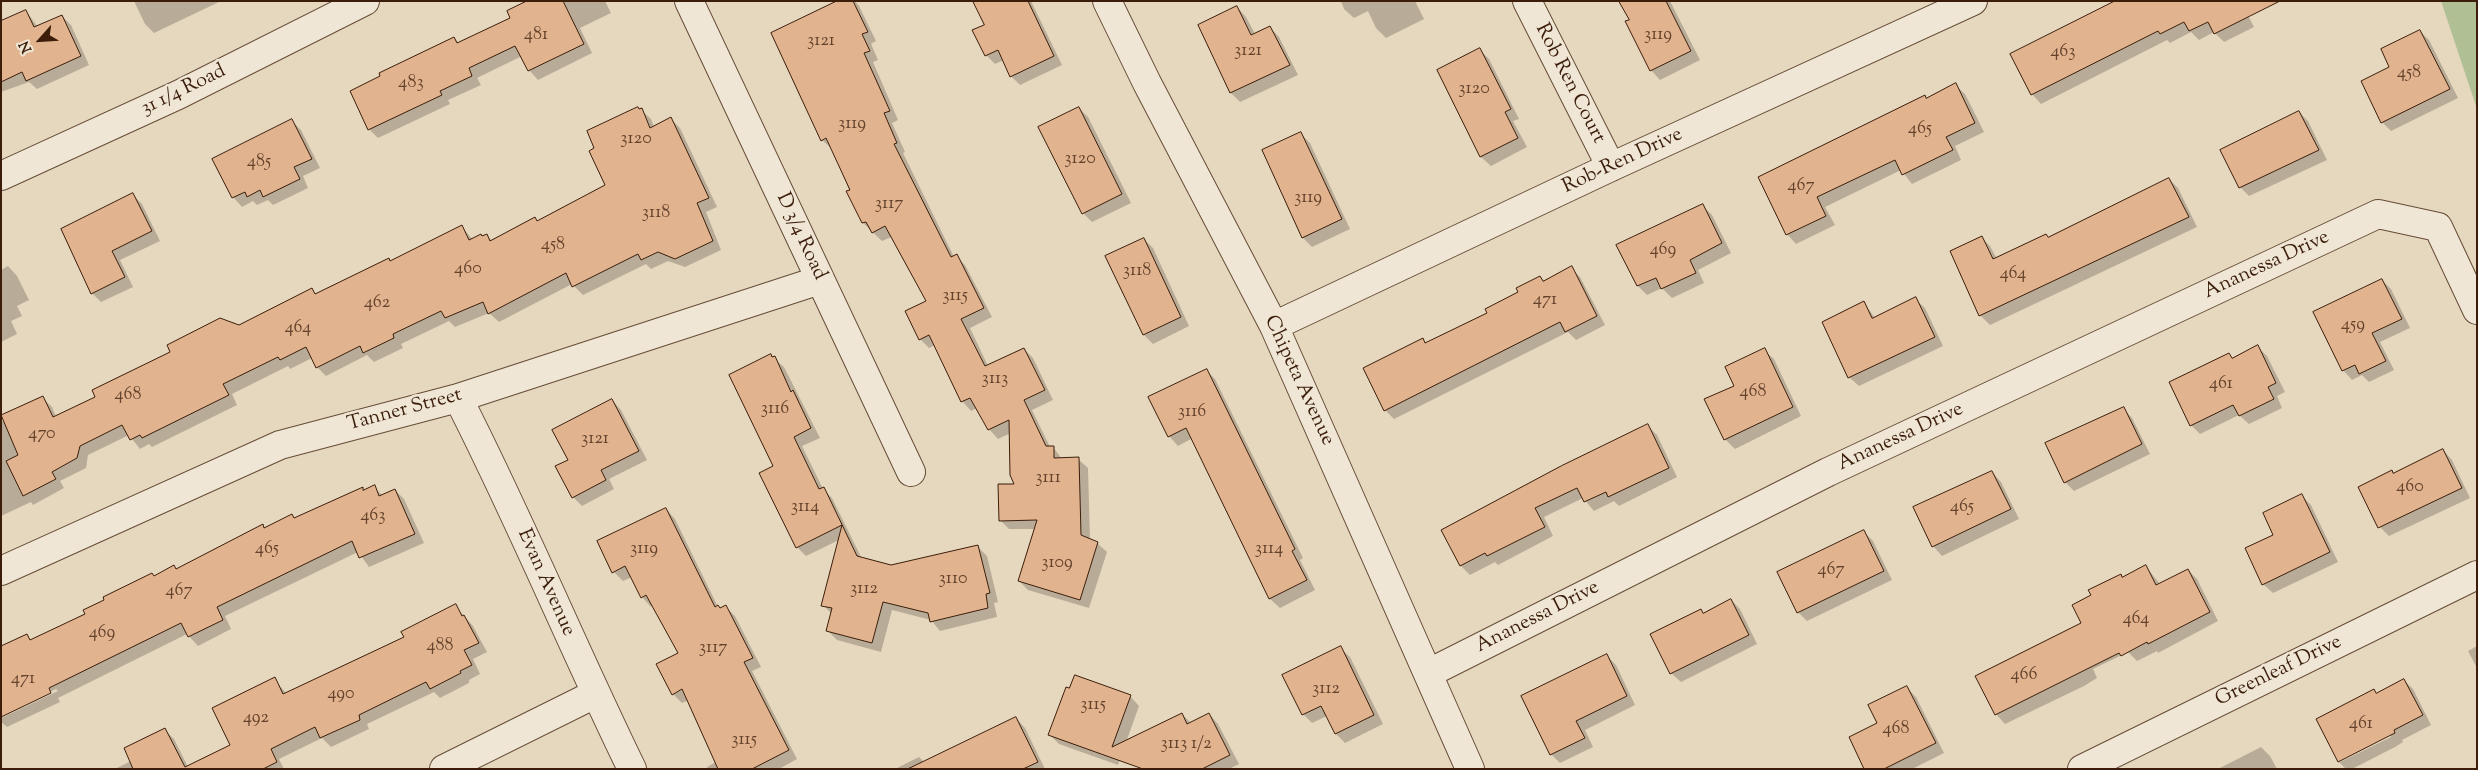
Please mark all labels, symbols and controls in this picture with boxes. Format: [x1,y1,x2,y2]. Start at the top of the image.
north arrow [15,15,65,65]
street label: Rob Ren Court [1529,20,1609,148]
house number: 481 [524,25,548,47]
house number: 3119 [1644,25,1672,47]
house number: 3121 [807,31,835,53]
text: N [15,37,38,56]
house number: 3121 [1234,41,1262,63]
house number: 463 [2050,42,2076,64]
street label: 31 1/4 Road [138,60,230,122]
house number: 458 [2397,63,2421,85]
house number: 483 [398,73,424,95]
house number: 3120 [1458,79,1490,101]
house number: 3119 [838,114,866,136]
house number: 465 [1908,119,1932,141]
street label: Rob-Ren Drive [1559,124,1687,200]
house number: 3120 [620,129,652,151]
house number: 3120 [1064,149,1096,171]
house number: 485 [247,152,271,174]
house number: 467 [1788,176,1814,198]
house number: 3119 [1294,188,1322,210]
street label: D 3/4 Road [769,190,831,284]
house number: 3117 [875,194,903,216]
house number: 3118 [642,203,670,225]
street label: Ananessa Drive [2201,226,2333,306]
house number: 458 [541,235,565,257]
house number: 469 [1650,240,1676,262]
house number: 460 [454,259,482,281]
house number: 3118 [1123,261,1151,283]
house number: 464 [2000,264,2026,286]
house number: 3115 [942,286,968,308]
house number: 471 [1533,290,1557,312]
house number: 462 [364,293,390,315]
street label: Chipeta Avenue [1257,312,1339,450]
house number: 459 [2341,315,2365,337]
house number: 464 [285,318,311,340]
house number: 3113 [982,369,1008,391]
house number: 461 [2209,374,2233,396]
house number: 468 [1740,382,1766,404]
street label: Tanner Street [345,384,465,438]
house number: 468 [115,385,141,407]
street label: Ananessa Drive [1835,398,1967,478]
house number: 3116 [761,399,789,421]
house number: 3116 [1178,402,1206,424]
house number: 470 [28,424,56,446]
house number: 3121 [581,429,609,451]
house number: 3111 [1035,468,1061,490]
house number: 460 [2396,477,2424,499]
house number: 3114 [791,497,819,519]
house number: 465 [1950,497,1974,519]
house number: 463 [360,506,386,528]
street label: Evan Avenue [511,526,579,640]
house number: 465 [255,539,279,561]
house number: 3119 [630,539,658,561]
house number: 3114 [1255,539,1283,561]
house number: 3109 [1041,553,1073,575]
house number: 467 [1818,560,1844,582]
house number: 3110 [939,569,967,591]
street label: Ananessa Drive [1472,577,1604,659]
house number: 3112 [850,579,878,601]
house number: 467 [166,581,192,603]
house number: 464 [2123,609,2149,631]
house number: 469 [89,623,115,645]
street label: Greenleaf Drive [2212,631,2346,713]
house number: 488 [426,636,454,658]
house number: 3117 [699,638,727,660]
house number: 466 [2011,665,2037,687]
house number: 471 [11,669,35,691]
house number: 3112 [1312,679,1340,701]
house number: 490 [327,684,355,706]
house number: 3115 [1080,695,1106,717]
house number: 492 [243,708,269,730]
house number: 461 [2349,714,2373,736]
house number: 468 [1883,719,1909,741]
house number: 3115 [731,730,757,752]
house number: 3113 1/2 [1160,734,1212,756]

